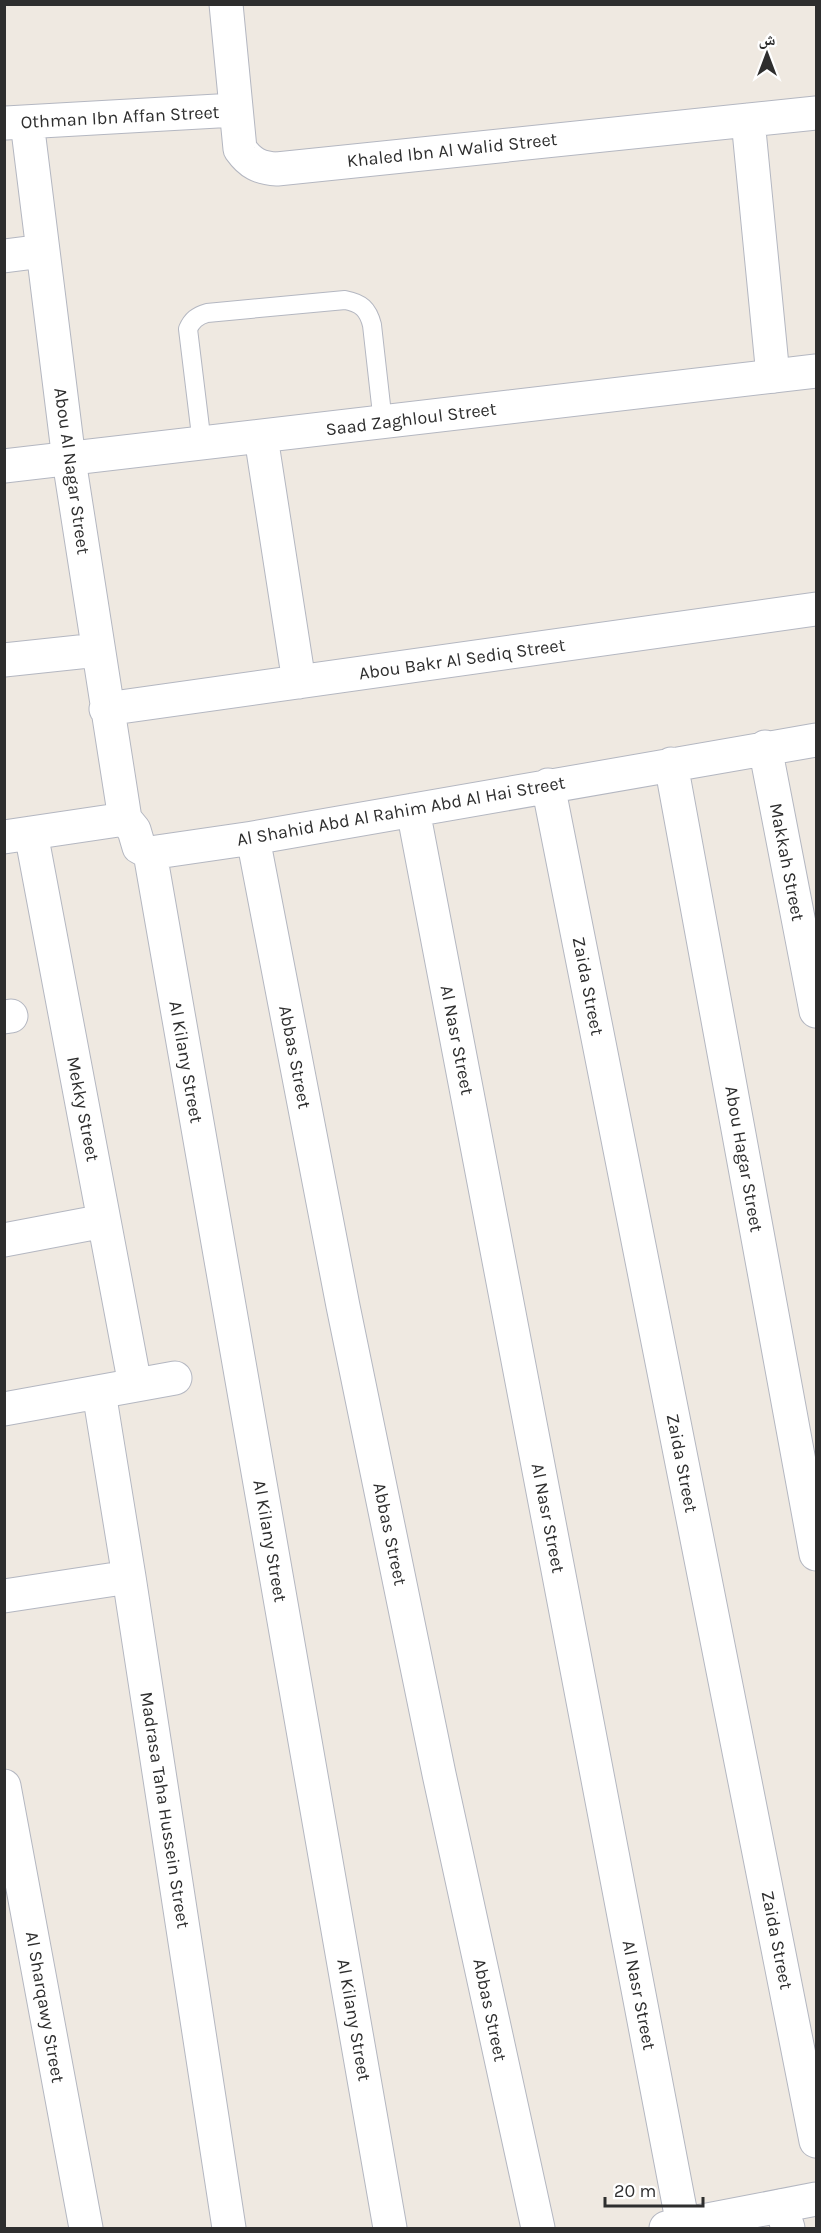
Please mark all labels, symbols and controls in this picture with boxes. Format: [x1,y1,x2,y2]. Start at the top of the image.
north arrow [737,24,797,84]
text: ش [759,30,776,49]
street label: Othman Ibn Affan Street [20,101,220,133]
street label: Khaled Ibn Al Walid Street [346,128,559,172]
street label: Abou Al Nagar Street [49,386,95,556]
street label: Saad Zaghloul Street [324,398,498,440]
street label: Abou Bakr Al Sediq Street [357,634,567,684]
street label: Al Shahid Abd Al Rahim Abd Al Hai Street [235,771,567,851]
street label: Makkah Street [765,801,809,923]
street label: Zaida Street [568,935,608,1037]
street label: Al Nasr Street [436,983,478,1097]
street label: Al Kilany Street [164,999,208,1125]
street label: Abbas Street [274,1003,316,1111]
street label: Mekky Street [62,1055,104,1164]
street label: Abou Hagar Street [720,1084,768,1234]
street label: Zaida Street [662,1412,702,1514]
street label: Al Nasr Street [527,1461,569,1575]
street label: Al Kilany Street [248,1478,292,1604]
street label: Abbas Street [368,1480,412,1588]
street label: Madrasa Taha Hussein Street [135,1690,195,1930]
street label: Zaida Street [757,1889,797,1991]
street label: Al Sharqawy Street [21,1930,69,2085]
street label: Al Nasr Street [618,1938,660,2052]
street label: Abbas Street [468,1956,512,2064]
street label: Al Kilany Street [332,1957,376,2083]
scale bar [605,2170,702,2208]
text: 20 m [614,2180,656,2202]

